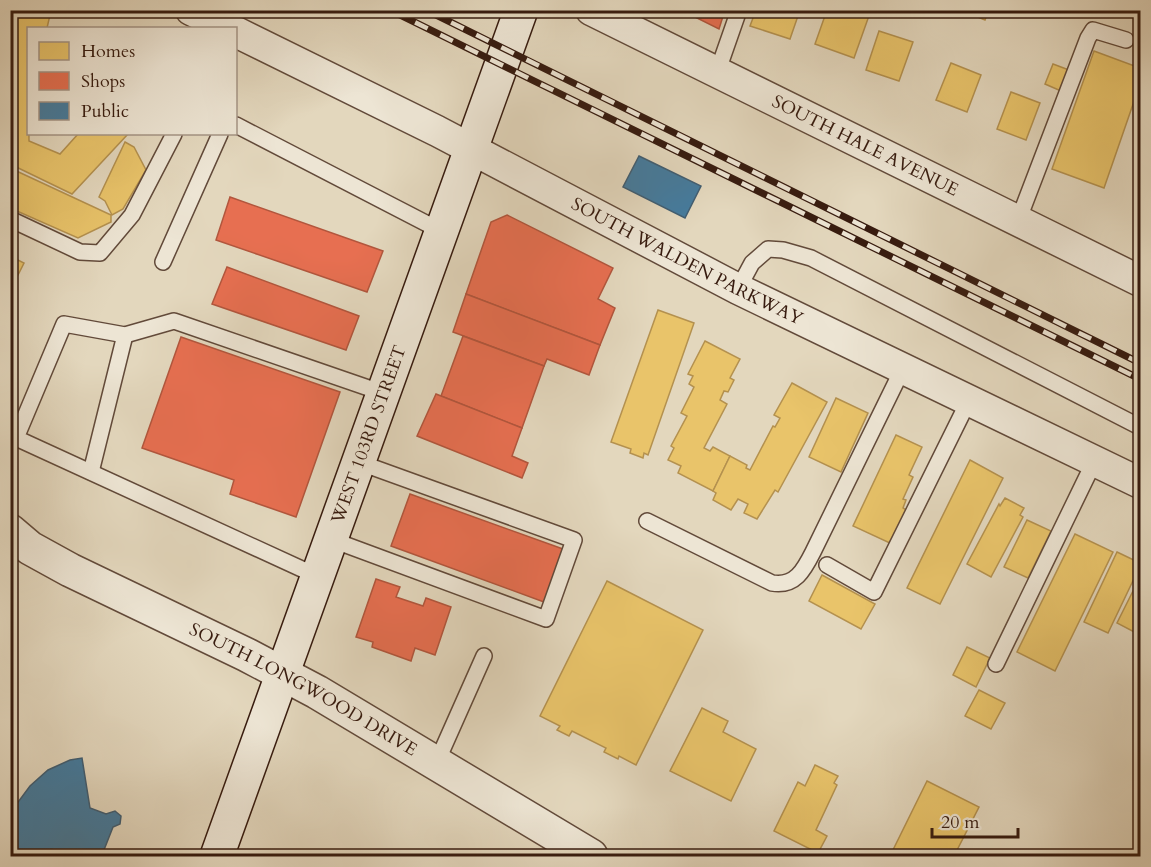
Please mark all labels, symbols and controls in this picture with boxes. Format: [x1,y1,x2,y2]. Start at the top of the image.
legend [27,27,237,135]
text: Homes [81,39,135,64]
text: Shops [81,69,125,94]
street label: SOUTH HALE AVENUE [768,89,963,202]
text: Public [81,99,129,124]
street label: SOUTH WALDEN PARKWAY [567,191,808,331]
street label: WEST 103RD STREET [325,342,412,528]
street label: SOUTH LONGWOOD DRIVE [185,617,422,762]
scale bar [932,801,1018,839]
text: 20 m [941,810,980,835]

